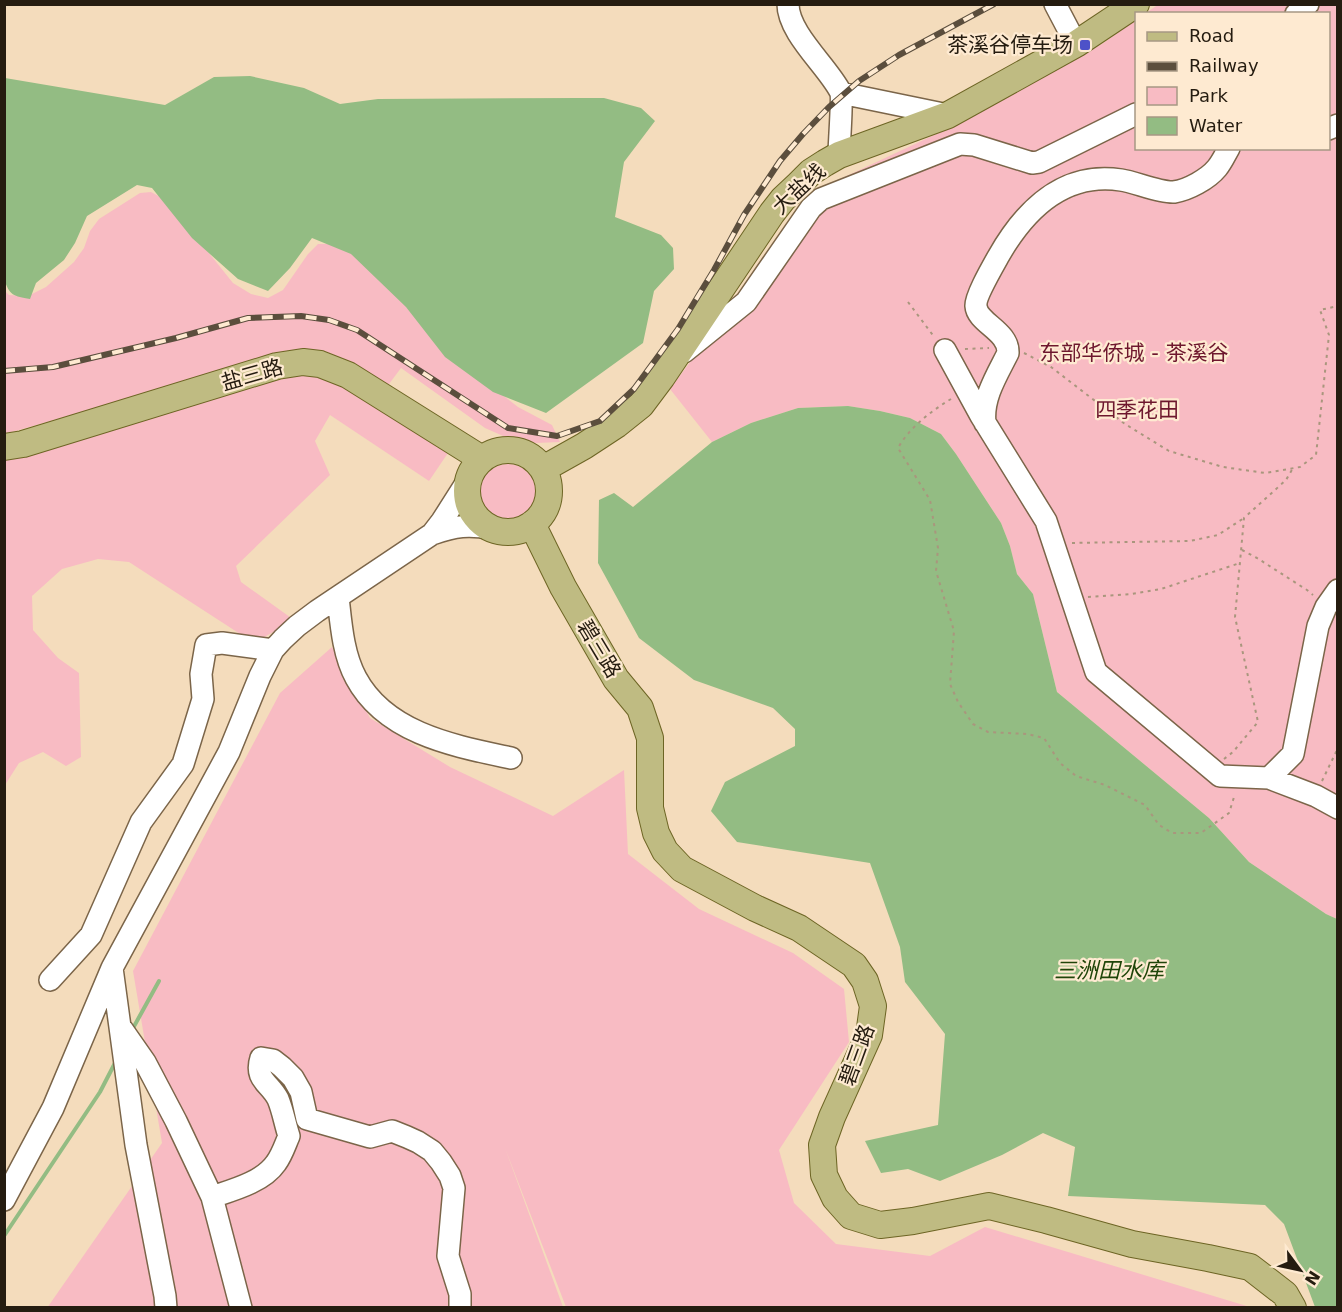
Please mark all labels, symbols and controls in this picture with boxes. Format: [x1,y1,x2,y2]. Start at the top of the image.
legend [1135,12,1330,150]
text: Road [1189,25,1234,46]
place label: 茶溪谷停车场 [947,33,1073,57]
marker: 茶溪谷停车场 [1078,38,1092,52]
text: Railway [1189,55,1259,76]
text: Park [1189,85,1228,106]
text: Water [1189,115,1243,136]
street label: 大盐线 [768,159,830,219]
park label: 东部华侨城 - 茶溪谷 [1040,341,1228,365]
street label: 盐三路 [218,355,286,395]
park label: 四季花田 [1095,398,1179,422]
street label: 碧三路 [572,616,626,682]
water label: 三洲田水库 [1054,958,1168,983]
street label: 碧三路 [835,1021,879,1089]
north arrow [1270,1240,1330,1300]
text: N [1301,1267,1324,1289]

